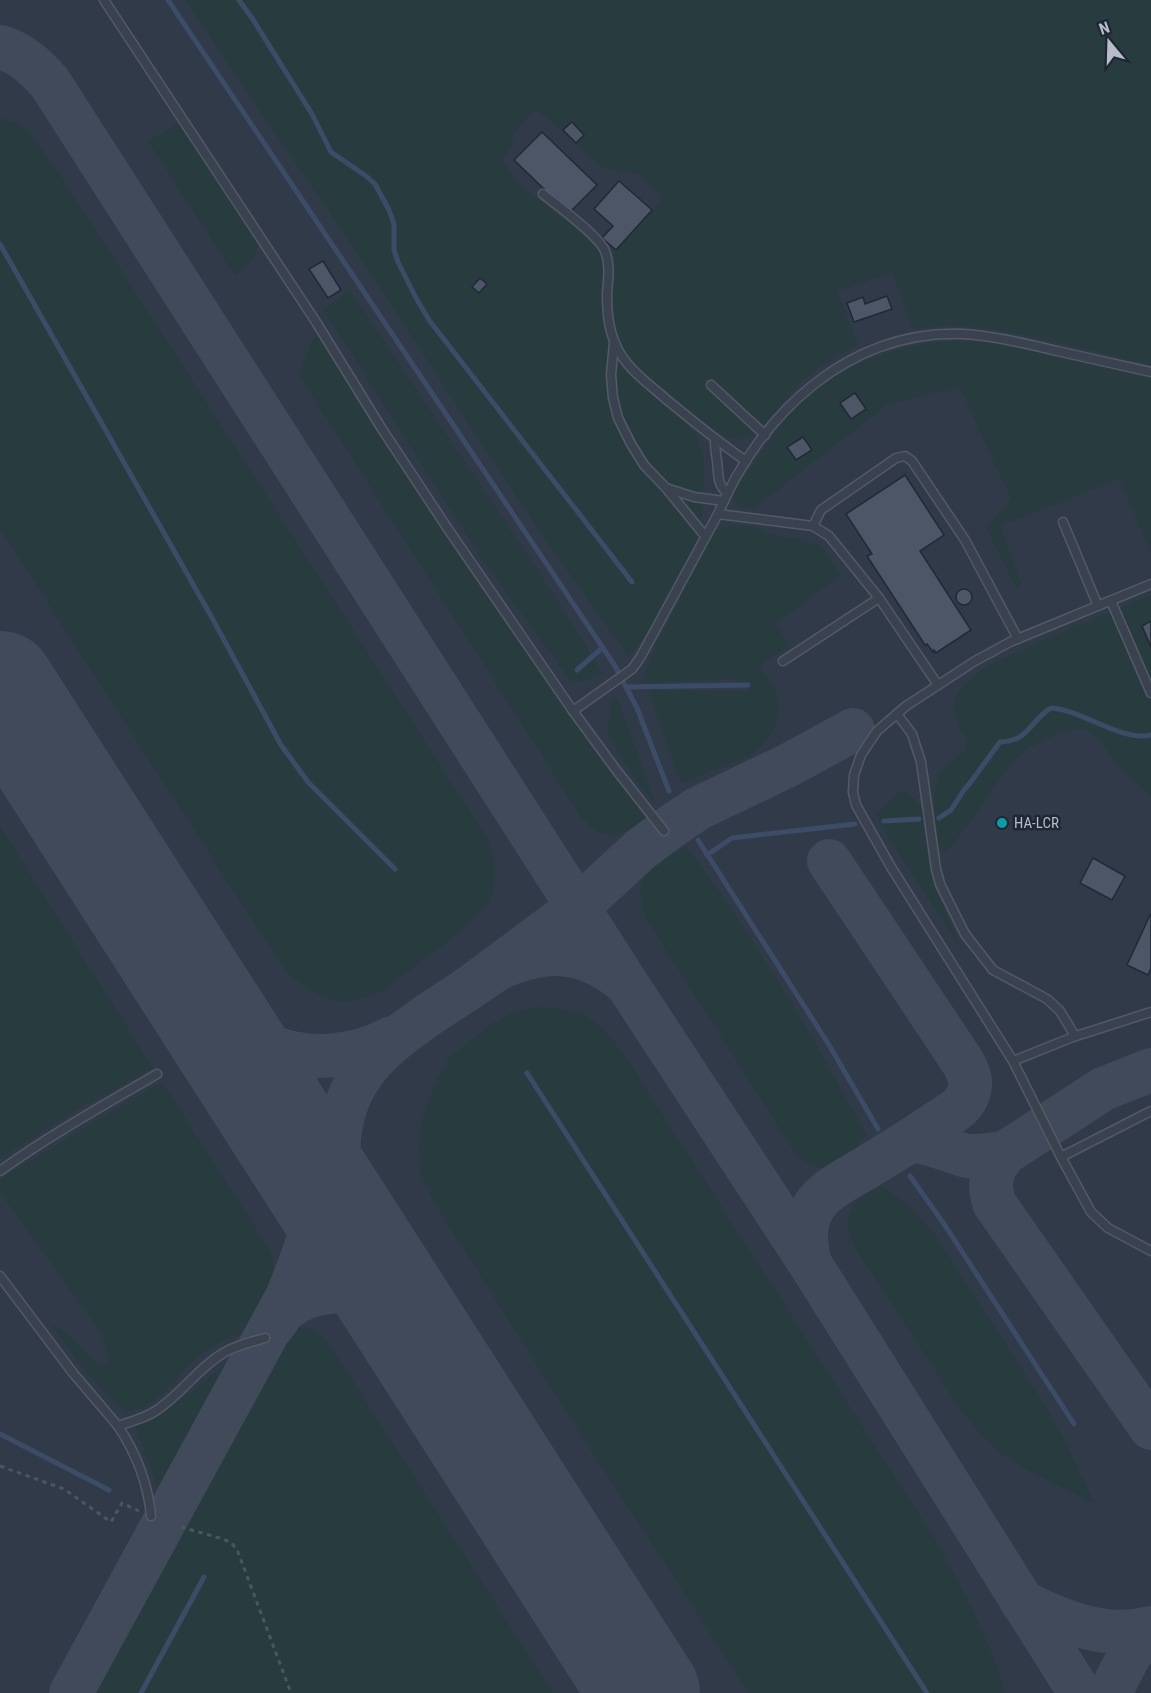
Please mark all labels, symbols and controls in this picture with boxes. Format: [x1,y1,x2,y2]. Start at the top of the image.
north arrow [1079,12,1139,72]
text: N [1097,18,1112,39]
place label: HA-LCR [1014,814,1059,832]
marker: HA-LCR [995,816,1009,830]

